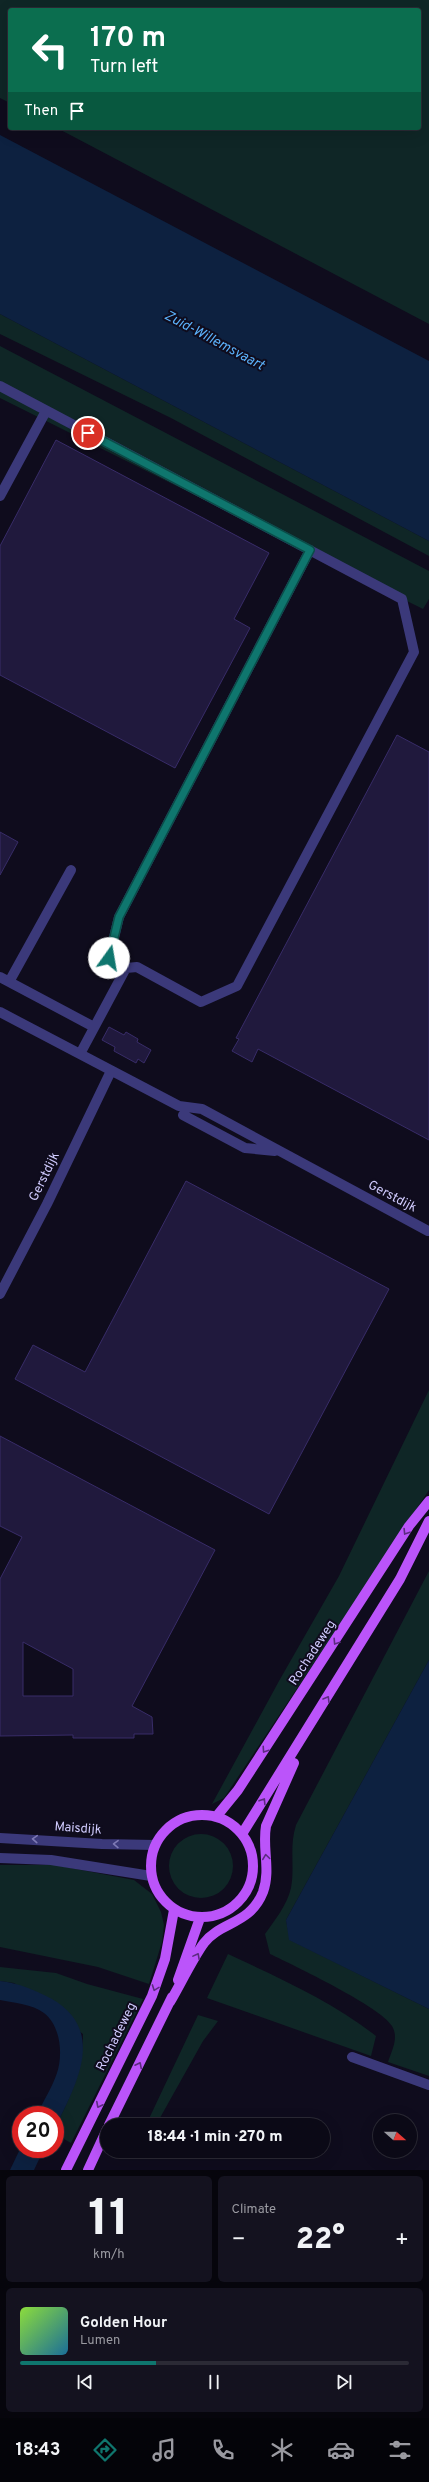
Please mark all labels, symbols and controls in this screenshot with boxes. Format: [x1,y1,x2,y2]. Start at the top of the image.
text: 170 m [90,21,166,57]
icon: left [24,24,76,76]
text: Turn left [90,56,158,79]
icon: arrive [66,100,88,122]
text: Then [24,102,58,121]
water label: Zuid-Willemsvaart [161,308,268,375]
pin [71,416,105,450]
icon: arrive [77,422,99,444]
position arrow [88,937,130,979]
street label: Gerstdijk [26,1150,64,1204]
street label: Gerstdijk [365,1178,419,1217]
one-way arrow [403,1528,410,1535]
street label: Rochadeweg [286,1617,340,1689]
one-way arrow [333,1638,341,1645]
one-way arrow [323,1696,330,1703]
one-way arrow [263,1746,270,1753]
one-way arrow [258,1798,266,1805]
street label: Maisdijk [54,1819,102,1839]
one-way arrow [32,1835,38,1844]
one-way arrow [113,1840,119,1848]
one-way arrow [262,1854,271,1861]
one-way arrow [192,1953,200,1960]
one-way arrow [151,1984,159,1991]
street label: Rochadeweg [93,2000,141,2074]
one-way arrow [134,2062,142,2069]
one-way arrow [96,2101,103,2109]
speed limit sign: 20 [12,2106,64,2158]
north arrow [373,2114,417,2158]
map controls [373,2114,417,2158]
text: 18:44 · 1 min · 270 m [147,2128,283,2147]
text: 11 [88,2188,130,2254]
text: Climate [232,2202,276,2218]
text: 22° [296,2222,345,2259]
text: − [232,2227,246,2254]
text: + [395,2227,409,2254]
text: km/h [93,2247,125,2263]
text: Golden Hour [80,2314,167,2333]
text: Lumen [80,2333,120,2349]
icon: previous [74,2371,96,2393]
icon: pause [203,2371,225,2393]
icon: next [333,2371,355,2393]
icon: directions [91,2436,119,2464]
icon: music [150,2436,178,2464]
icon: phone [209,2436,237,2464]
icon: climate [268,2436,296,2464]
icon: car [327,2436,355,2464]
icon: filters [386,2436,414,2464]
text: 18:43 [15,2439,61,2462]

